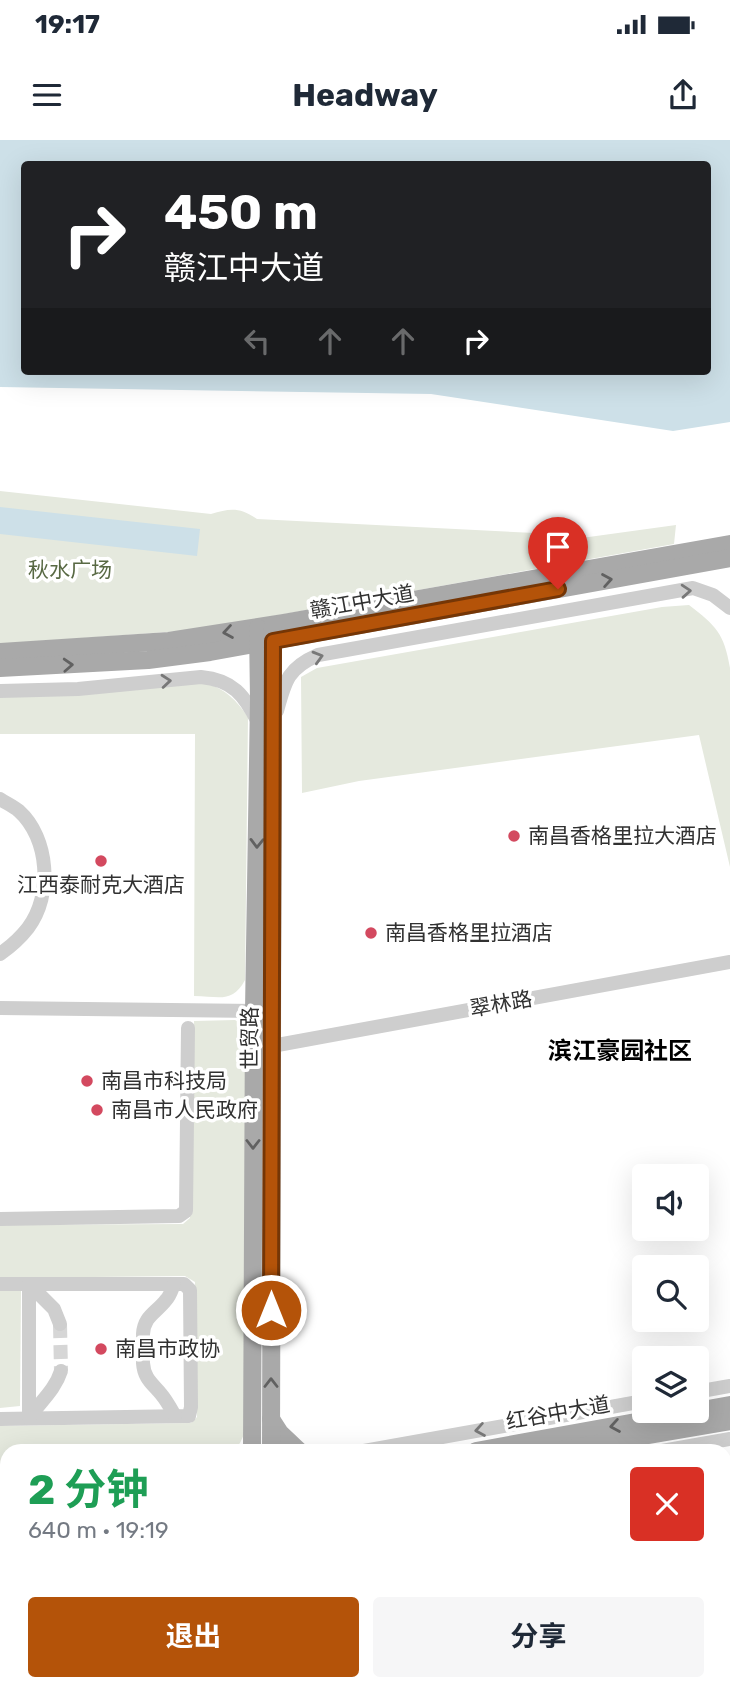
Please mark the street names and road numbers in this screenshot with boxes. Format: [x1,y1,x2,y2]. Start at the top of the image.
street label: 赣江中大道 [308,580,416,623]
street label: 翠林路 [468,986,534,1021]
street label: 世贸路 [237,1007,262,1070]
street label: 红谷中大道 [504,1391,612,1434]

